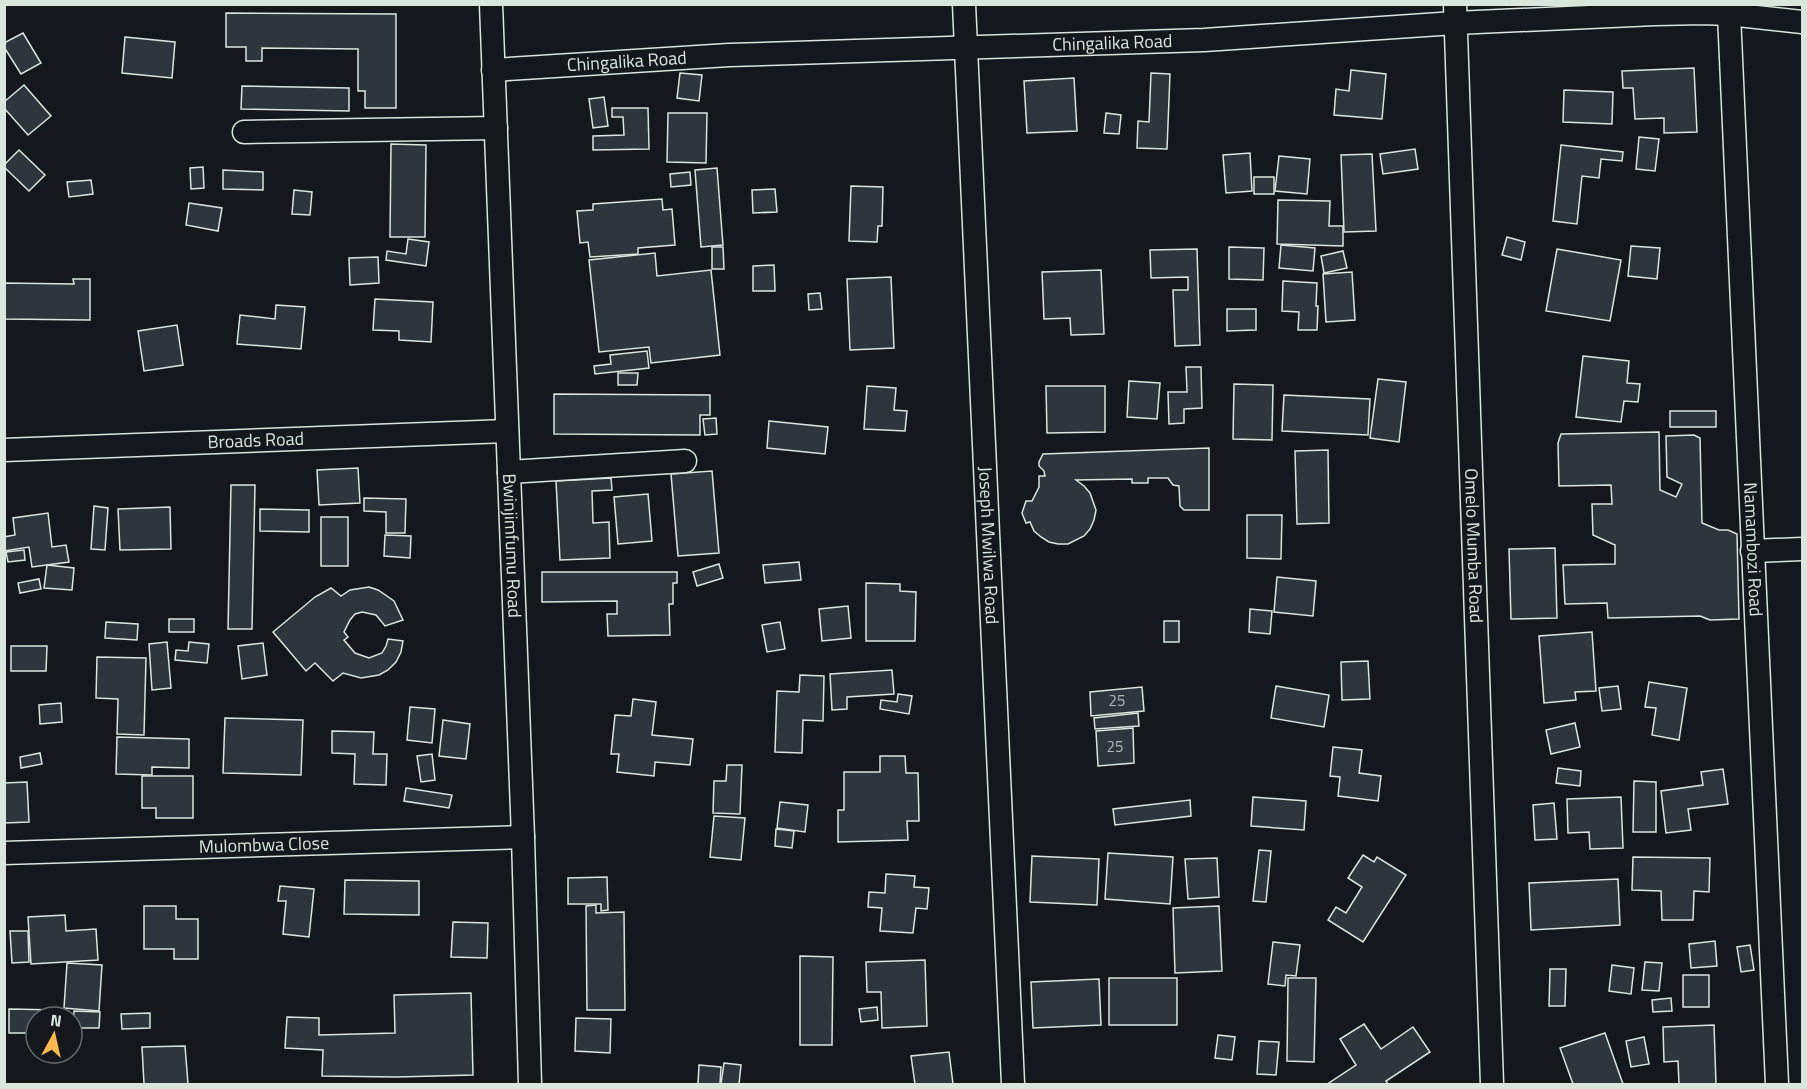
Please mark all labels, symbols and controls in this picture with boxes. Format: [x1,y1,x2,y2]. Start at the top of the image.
street label: Chingalika Road [1052,27,1173,58]
street label: Chingalika Road [566,44,687,78]
street label: Broads Road [207,425,305,455]
street label: Joseph Mwilwa Road [972,466,1006,625]
street label: Omelo Mumba Road [1458,468,1490,624]
street label: Bwinjimfumu Road [496,473,529,618]
street label: Namambozi Road [1737,482,1770,617]
house number: 25 [1109,689,1125,712]
house number: 25 [1107,735,1123,758]
street label: Mulombwa Close [198,829,329,860]
north arrow [24,1005,84,1065]
text: N [49,1007,63,1033]

